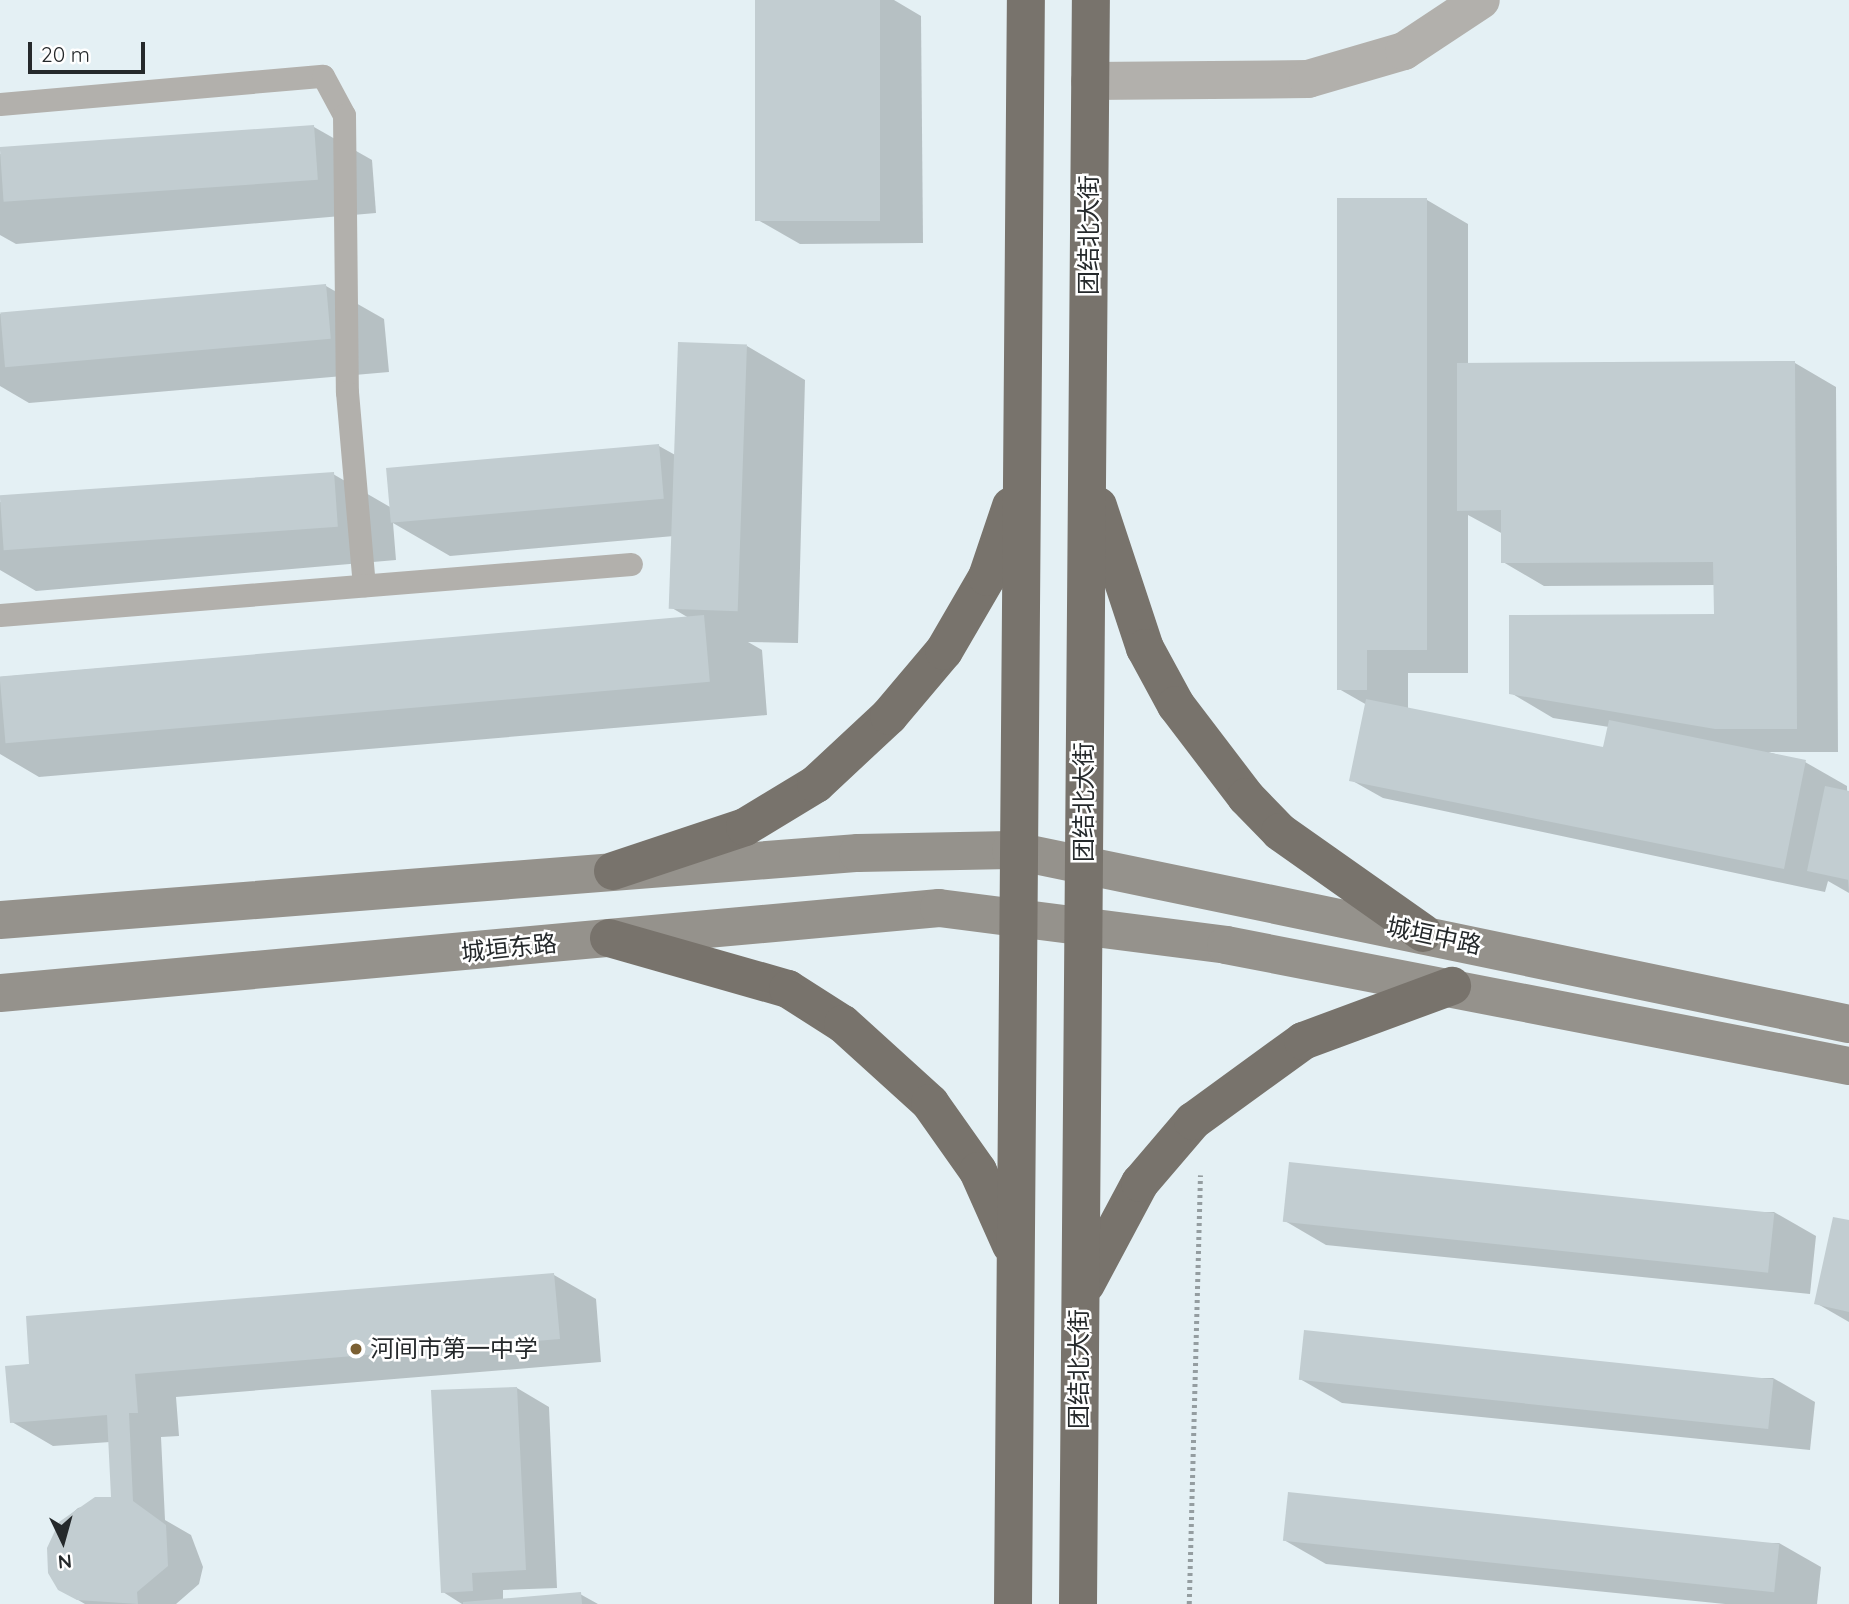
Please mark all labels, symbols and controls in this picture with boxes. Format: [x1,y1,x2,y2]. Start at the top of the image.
scale bar [32,28,149,72]
text: 20 m [41,41,90,67]
street label: 团结北大街 [1075,175,1103,295]
street label: 团结北大街 [1070,742,1098,862]
street label: 城垣中路 [1384,912,1484,960]
street label: 城垣东路 [460,929,558,967]
street label: 团结北大街 [1065,1309,1093,1429]
place label: 河间市第一中学 [370,1335,538,1363]
marker: 河间市第一中学 [348,1341,364,1357]
north arrow [28,1506,98,1576]
text: N [57,1549,73,1574]

